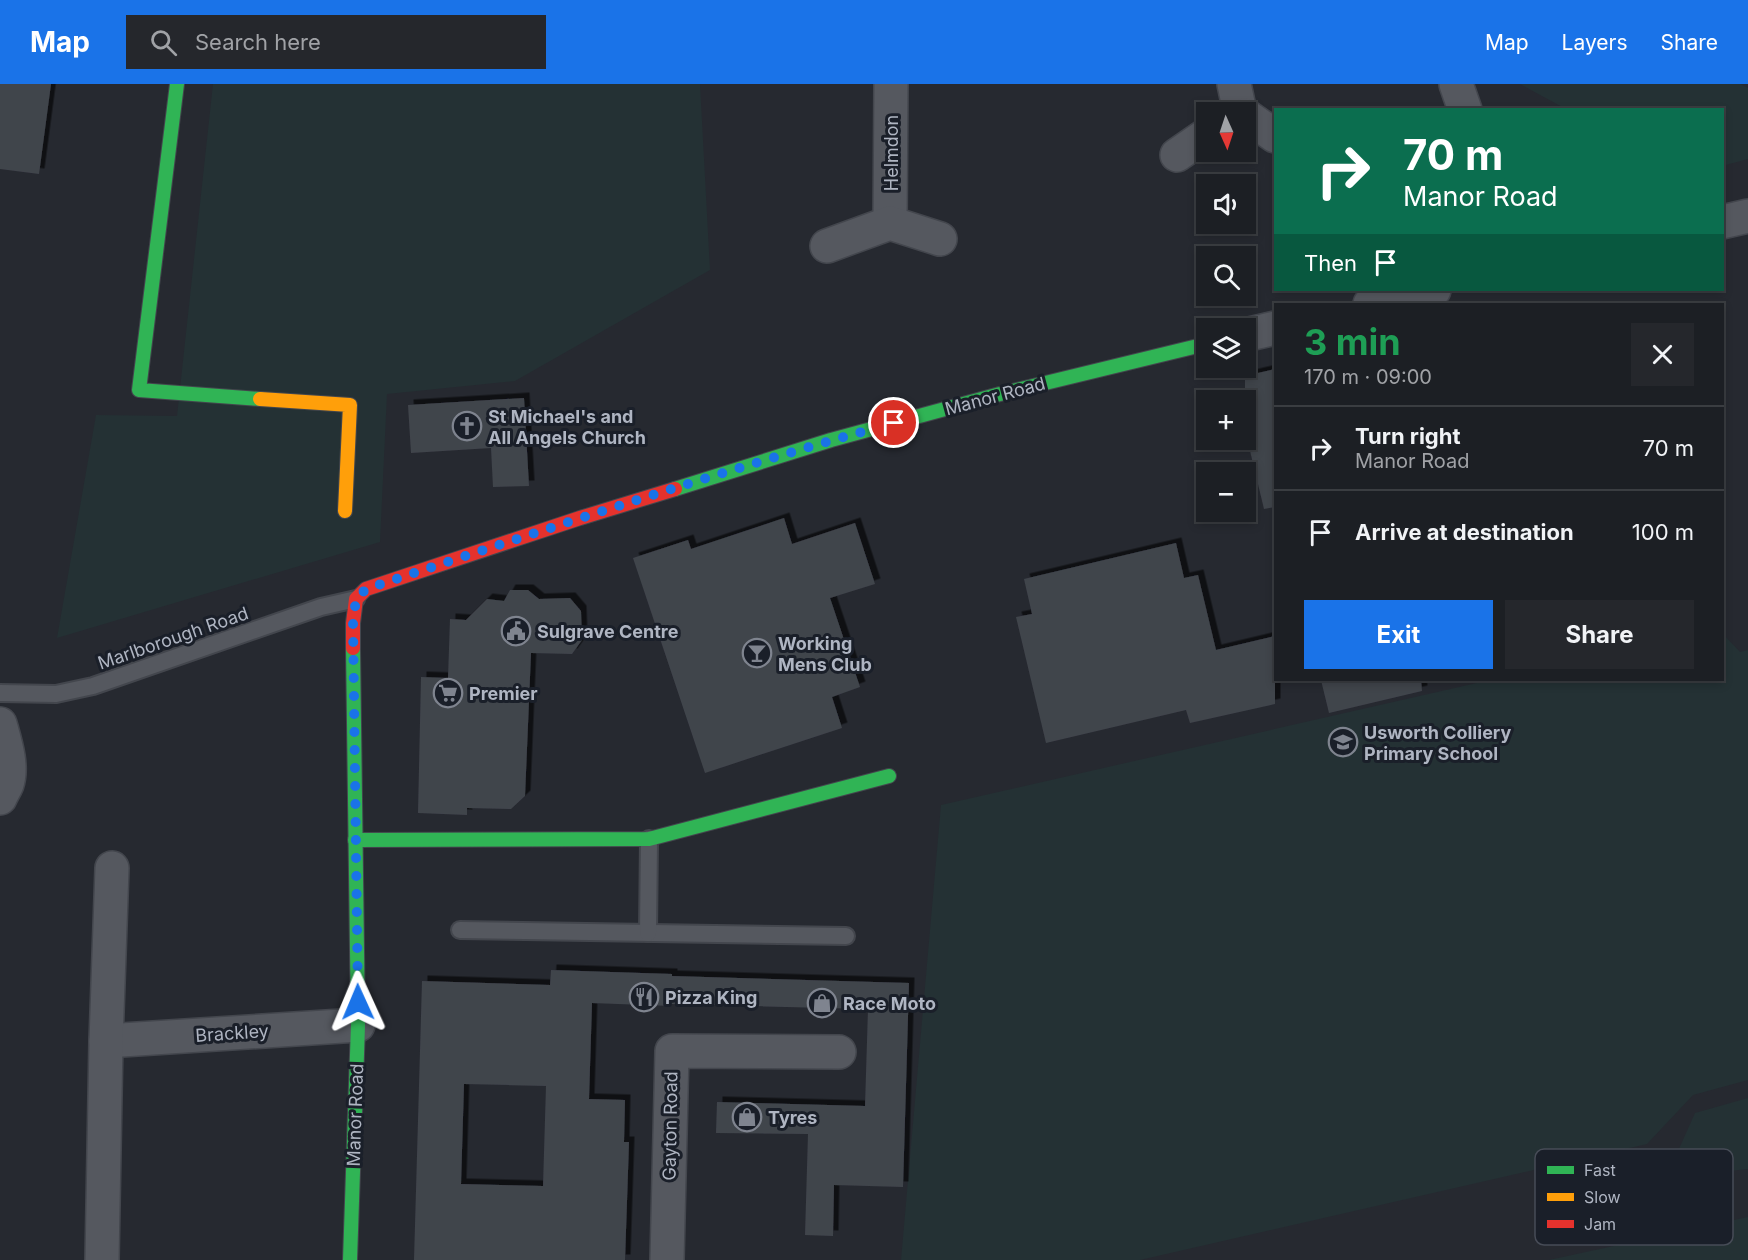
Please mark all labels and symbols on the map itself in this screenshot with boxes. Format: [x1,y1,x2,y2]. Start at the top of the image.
north arrow [1196,102,1256,162]
street label: Helmdon [881,115,902,191]
street label: Manor Road [943,373,1047,419]
pin [868,397,919,448]
place label: St Michael's and All Angels Church [488,406,646,448]
church icon: St Michael's and All Angels Church [451,410,483,442]
street label: Marlborough Road [95,602,251,674]
public building icon: Sulgrave Centre [500,615,532,647]
place label: Sulgrave Centre [537,621,679,642]
place label: Working Mens Club [778,633,872,675]
bar icon: Working Mens Club [741,637,773,669]
supermarket icon: Premier [432,677,464,709]
place label: Premier [469,683,538,704]
place label: Usworth Colliery Primary School [1364,722,1511,764]
school or university icon: Usworth Colliery Primary School [1327,726,1359,758]
position arrow [326,970,390,1034]
restaurant icon: Pizza King [628,981,660,1013]
place label: Pizza King [665,987,757,1008]
shop icon: Race Moto [806,987,838,1019]
place label: Race Moto [843,993,936,1014]
street label: Brackley [195,1020,269,1046]
street label: Manor Road [343,1063,367,1167]
street label: Gayton Road [659,1071,681,1181]
shop icon: Tyres [731,1101,763,1133]
place label: Tyres [768,1107,817,1128]
legend [1535,1149,1733,1245]
text: Fast [1584,1160,1616,1180]
text: Slow [1584,1187,1621,1207]
text: Jam [1584,1214,1616,1234]

